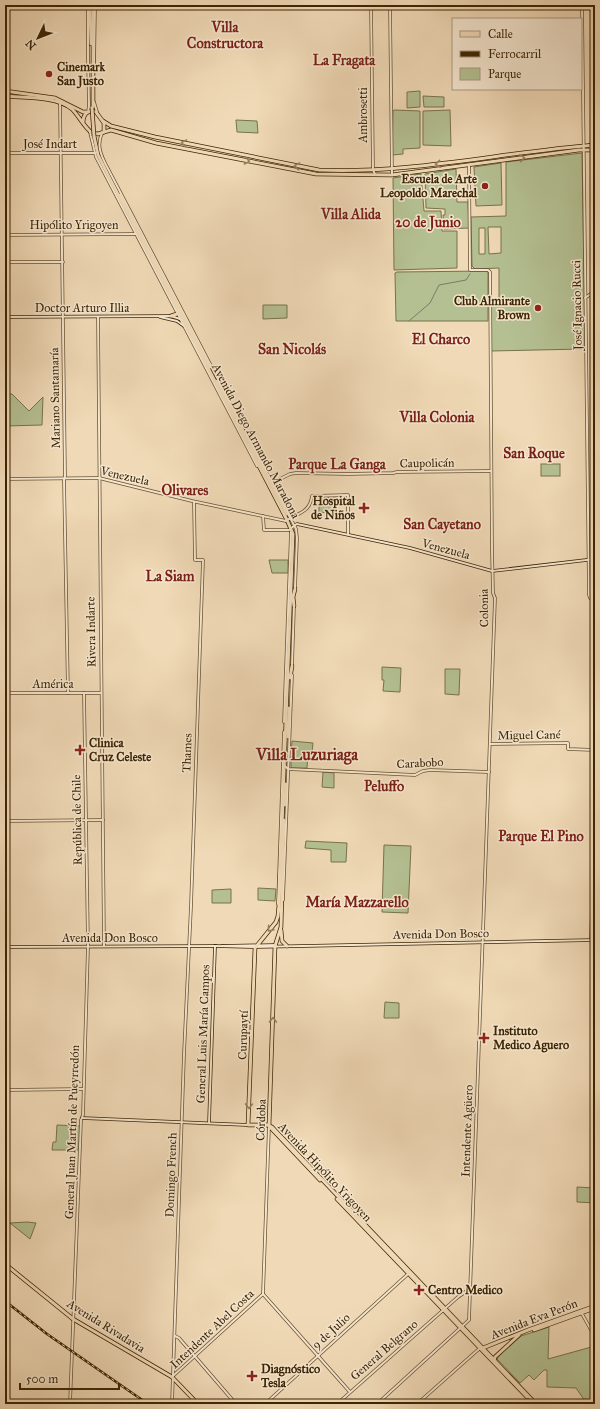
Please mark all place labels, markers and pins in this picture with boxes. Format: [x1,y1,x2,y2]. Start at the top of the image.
place label: Cinemark San Justo [57,60,106,89]
marker: Cinemark San Justo [44,69,54,79]
place label: Escuela de Arte Leopoldo Marechal [380,172,478,201]
marker: Escuela de Arte Leopoldo Marechal [480,181,490,191]
place label: Club Almirante Brown [454,294,531,322]
marker: Club Almirante Brown [533,303,543,313]
place label: Hospital de Niños [311,494,356,522]
marker: Hospital de Niños [358,502,370,514]
place label: Clinica Cruz Celeste [89,736,151,764]
marker: Clinica Cruz Celeste [74,744,86,756]
place label: Instituto Medico Aguero [493,1024,569,1053]
marker: Instituto Medico Aguero [478,1032,490,1044]
place label: Centro Medico [428,1283,503,1297]
marker: Centro Medico [413,1284,425,1296]
place label: Diagnóstico Tesla [260,1362,320,1390]
marker: Diagnóstico Tesla [246,1370,258,1382]

